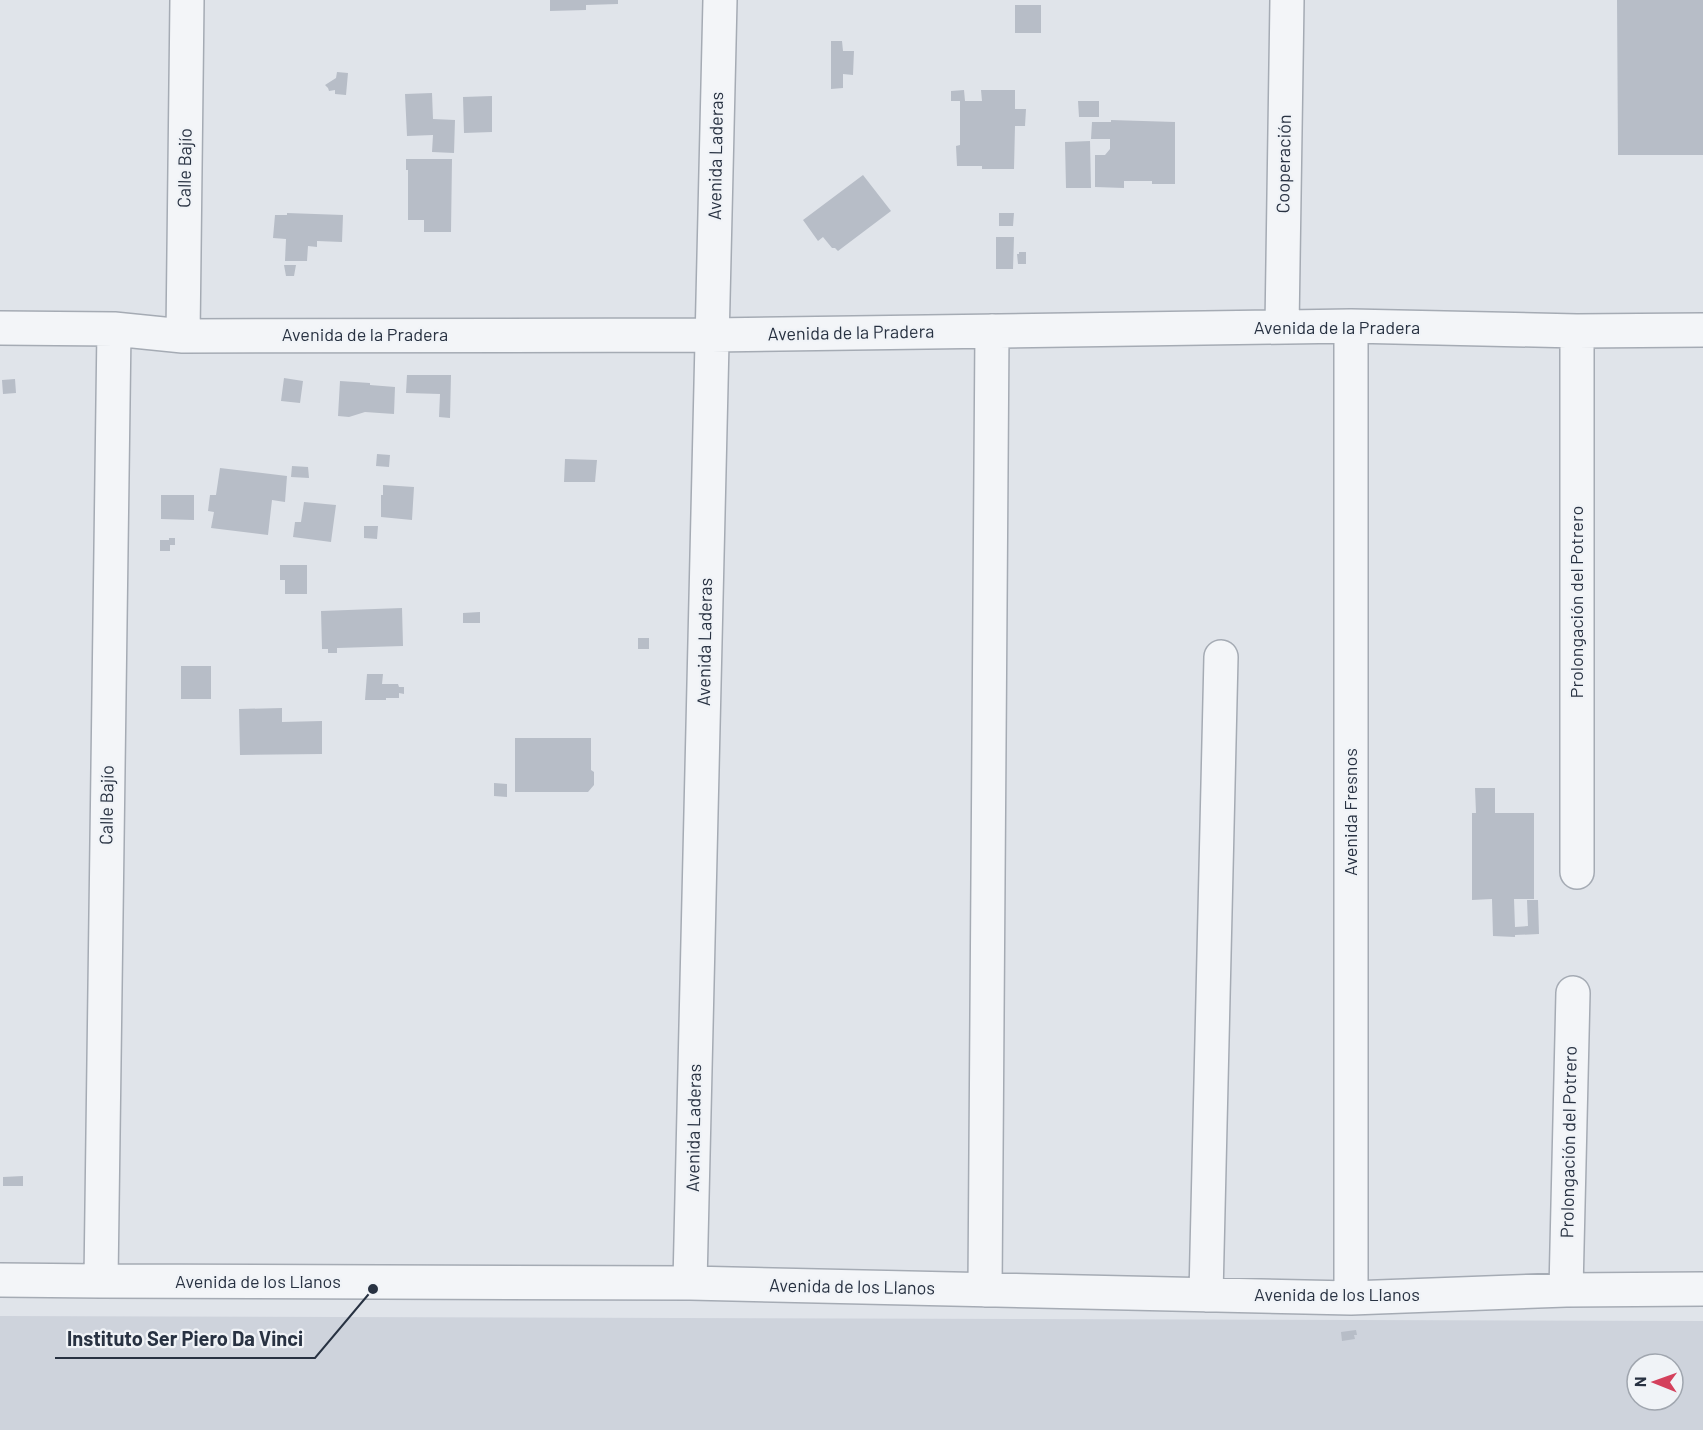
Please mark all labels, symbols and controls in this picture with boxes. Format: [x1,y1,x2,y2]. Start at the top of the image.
street label: Avenida Laderas [703,92,727,220]
street label: Cooperación [1271,114,1295,214]
street label: Calle Bajío [172,128,196,208]
street label: Avenida de la Pradera [1254,316,1420,338]
street label: Avenida de la Pradera [767,320,934,344]
street label: Avenida de la Pradera [282,323,448,345]
street label: Prolongación del Potrero [1565,506,1587,698]
street label: Avenida Laderas [692,578,716,706]
street label: Avenida Fresnos [1339,748,1361,876]
street label: Calle Bajío [94,765,118,845]
street label: Prolongación del Potrero [1555,1046,1581,1238]
street label: Avenida Laderas [681,1064,705,1192]
street label: Avenida de los Llanos [175,1270,341,1292]
street label: Avenida de los Llanos [769,1274,935,1298]
street label: Avenida de los Llanos [1254,1283,1420,1305]
callout: Instituto Ser Piero Da Vinci [55,1320,315,1358]
text: Instituto Ser Piero Da Vinci [67,1326,303,1350]
north arrow [1625,1352,1685,1412]
text: N [1630,1376,1649,1387]

